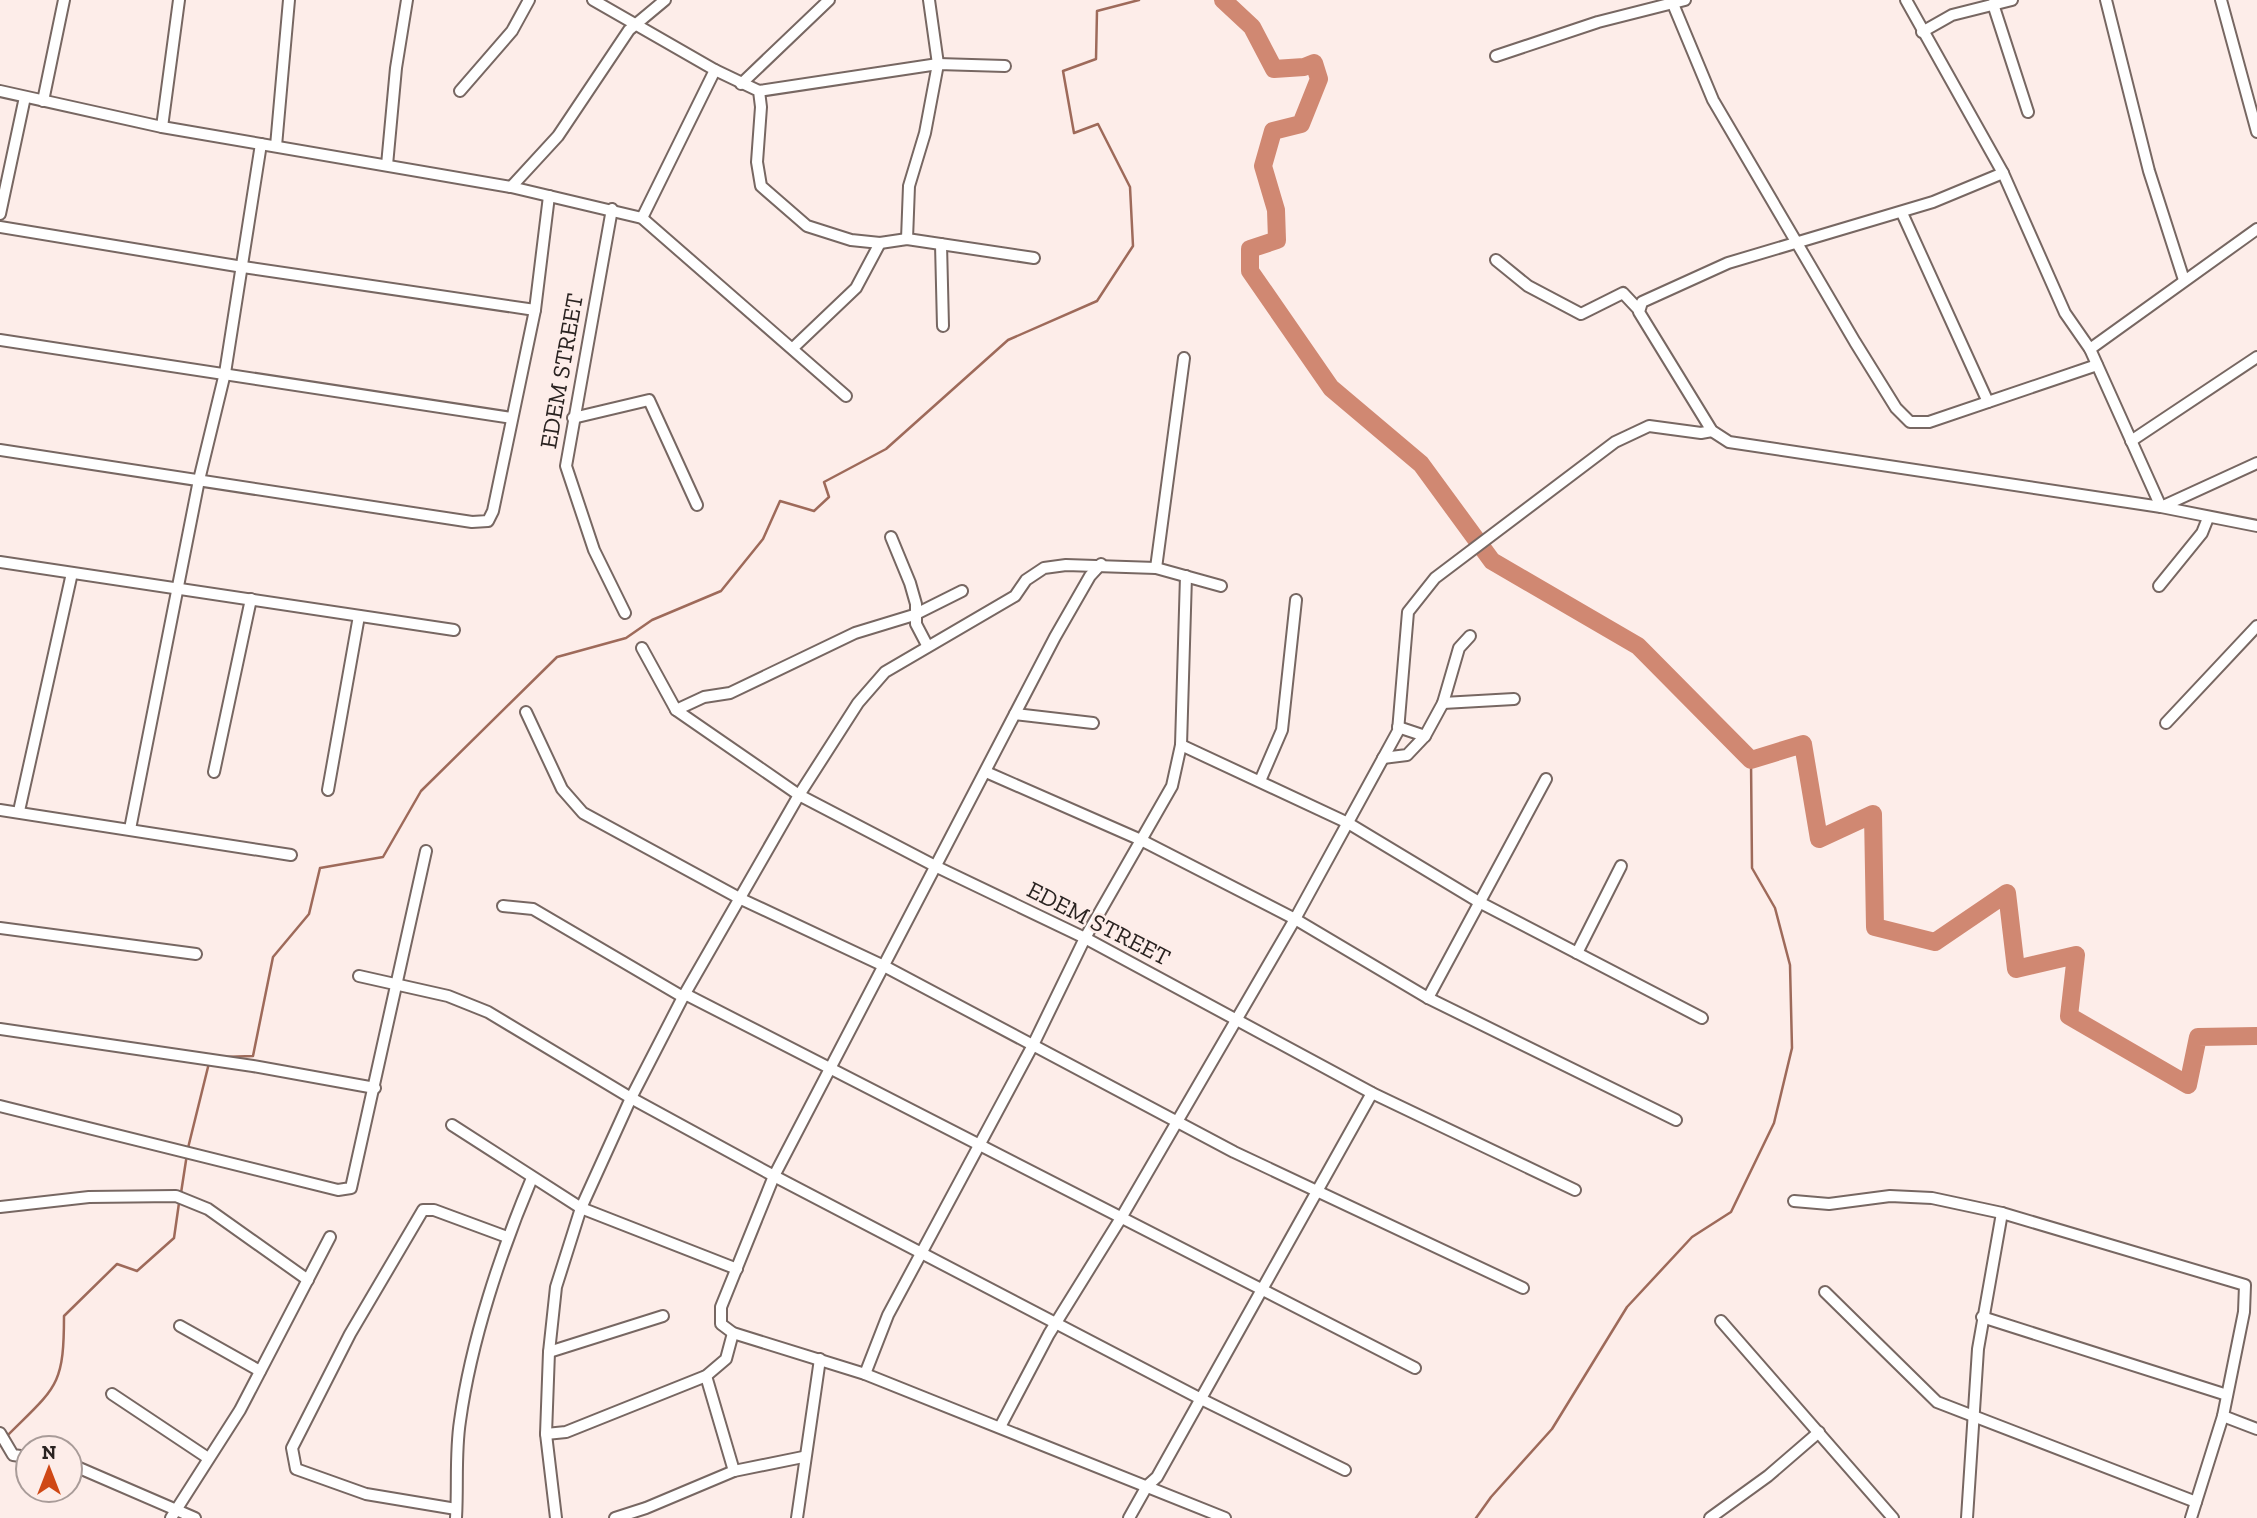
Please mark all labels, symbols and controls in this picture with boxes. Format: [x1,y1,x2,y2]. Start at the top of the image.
street label: EDEM STREET [533,291,589,451]
street label: EDEM STREET [1022,874,1176,972]
north arrow [14,1434,84,1504]
text: N [42,1441,56,1464]

